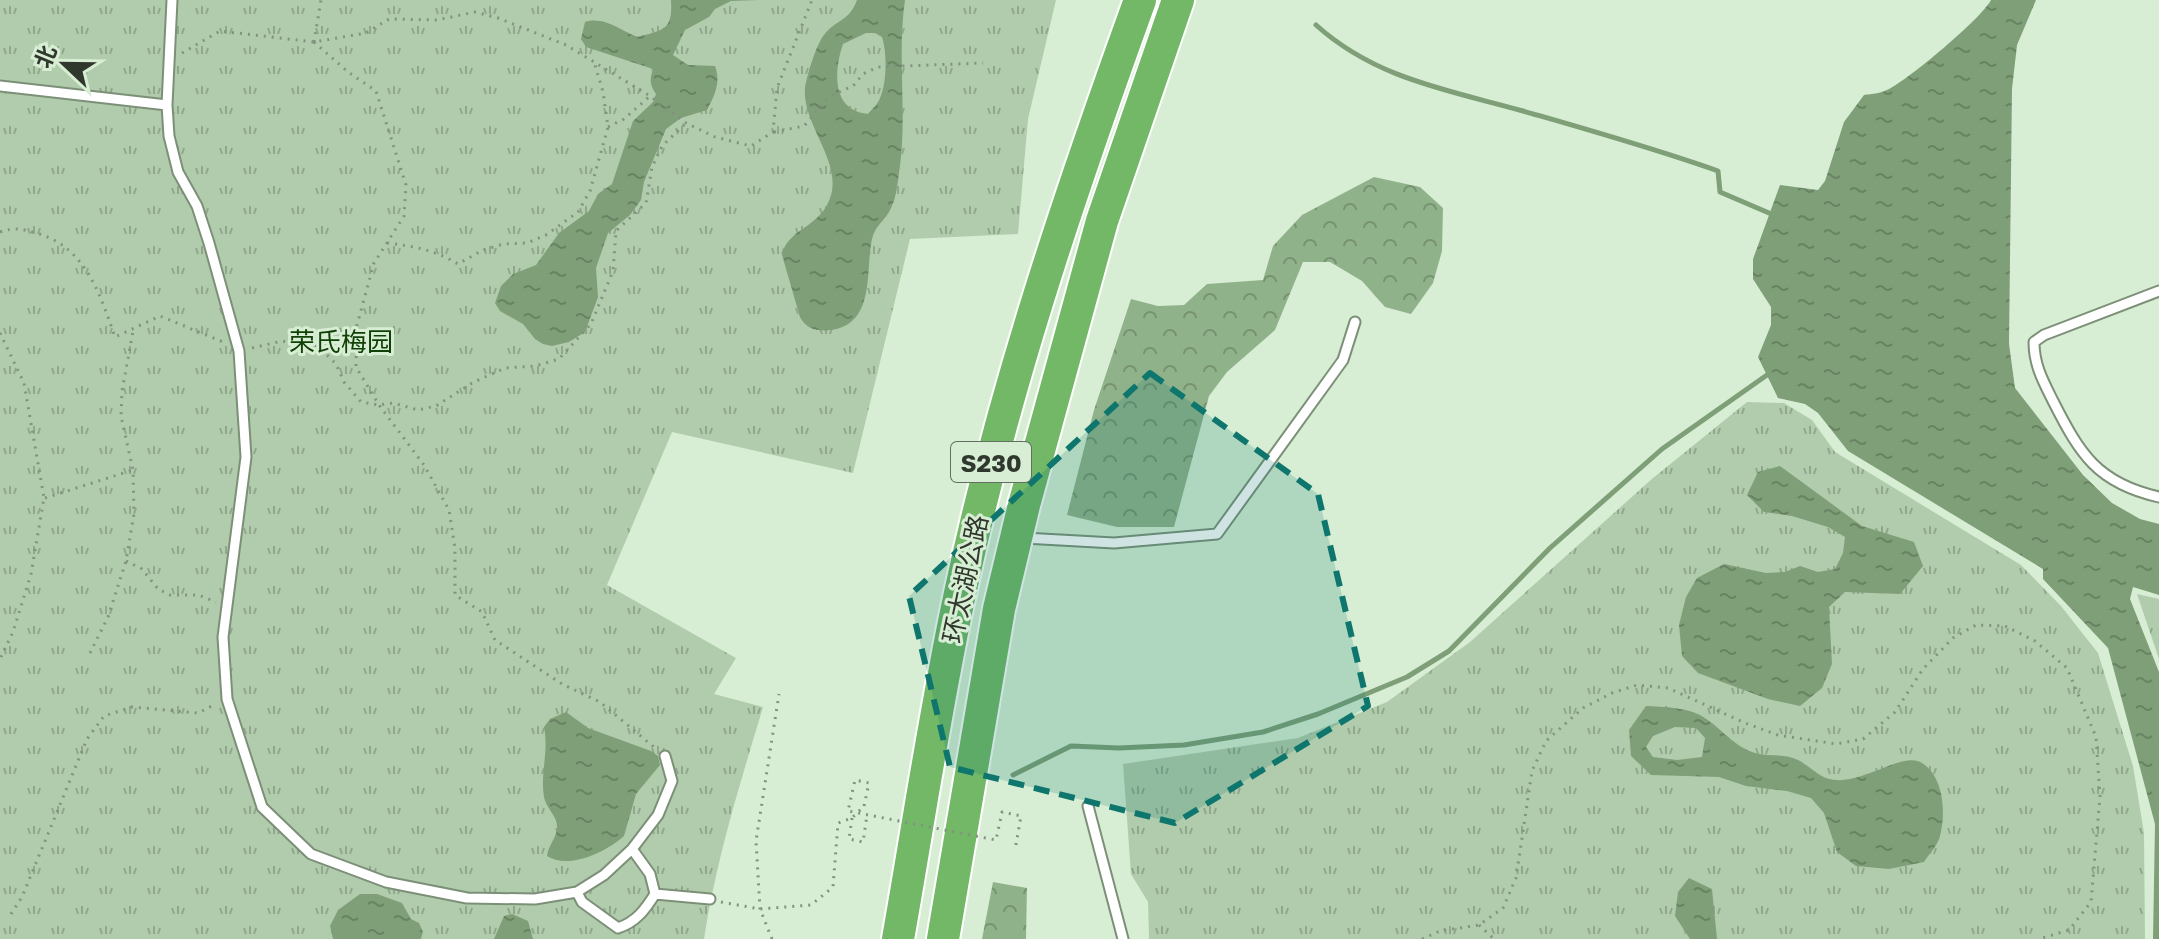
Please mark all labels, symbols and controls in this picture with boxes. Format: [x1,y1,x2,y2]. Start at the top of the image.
north arrow [24,24,104,104]
text: 北 [28,41,62,72]
park label: 荣氏梅园 [289,326,393,357]
road number: S230 [951,442,1031,482]
street label: 环太湖公路 [936,512,994,646]

